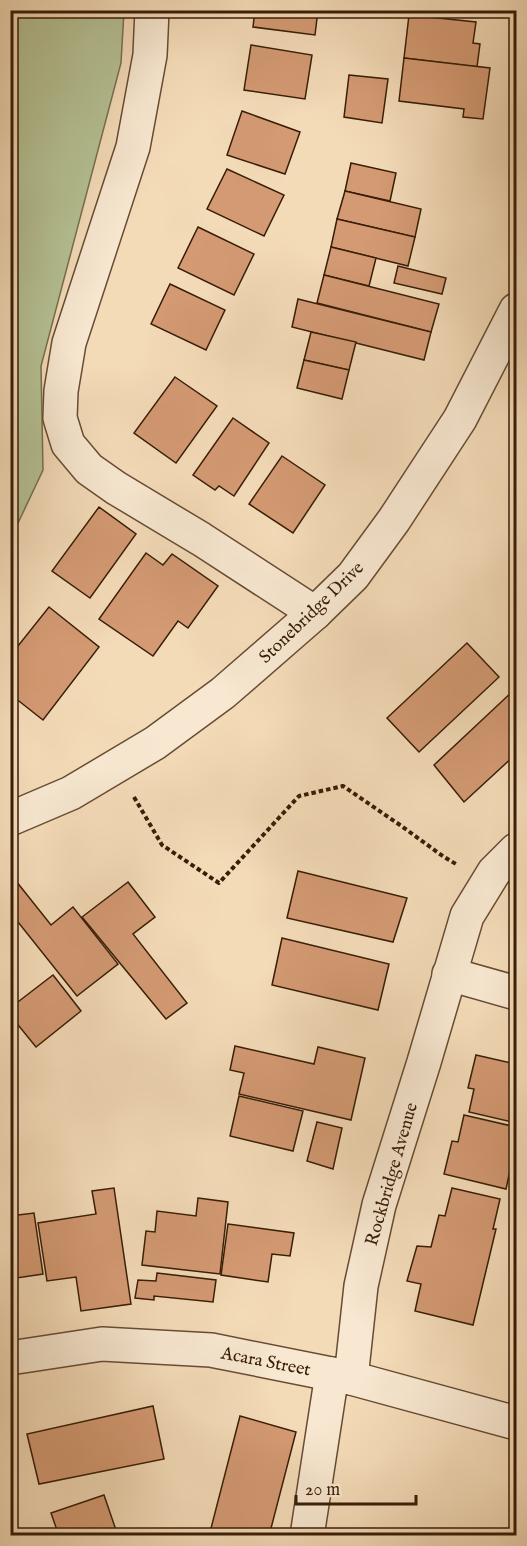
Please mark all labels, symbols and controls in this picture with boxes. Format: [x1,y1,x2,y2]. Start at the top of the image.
street label: Stonebridge Drive [255,557,369,669]
street label: Rockbridge Avenue [361,1100,424,1249]
street label: Acara Street [218,1342,312,1382]
scale bar [296,1468,416,1506]
text: 20 m [305,1479,340,1502]

